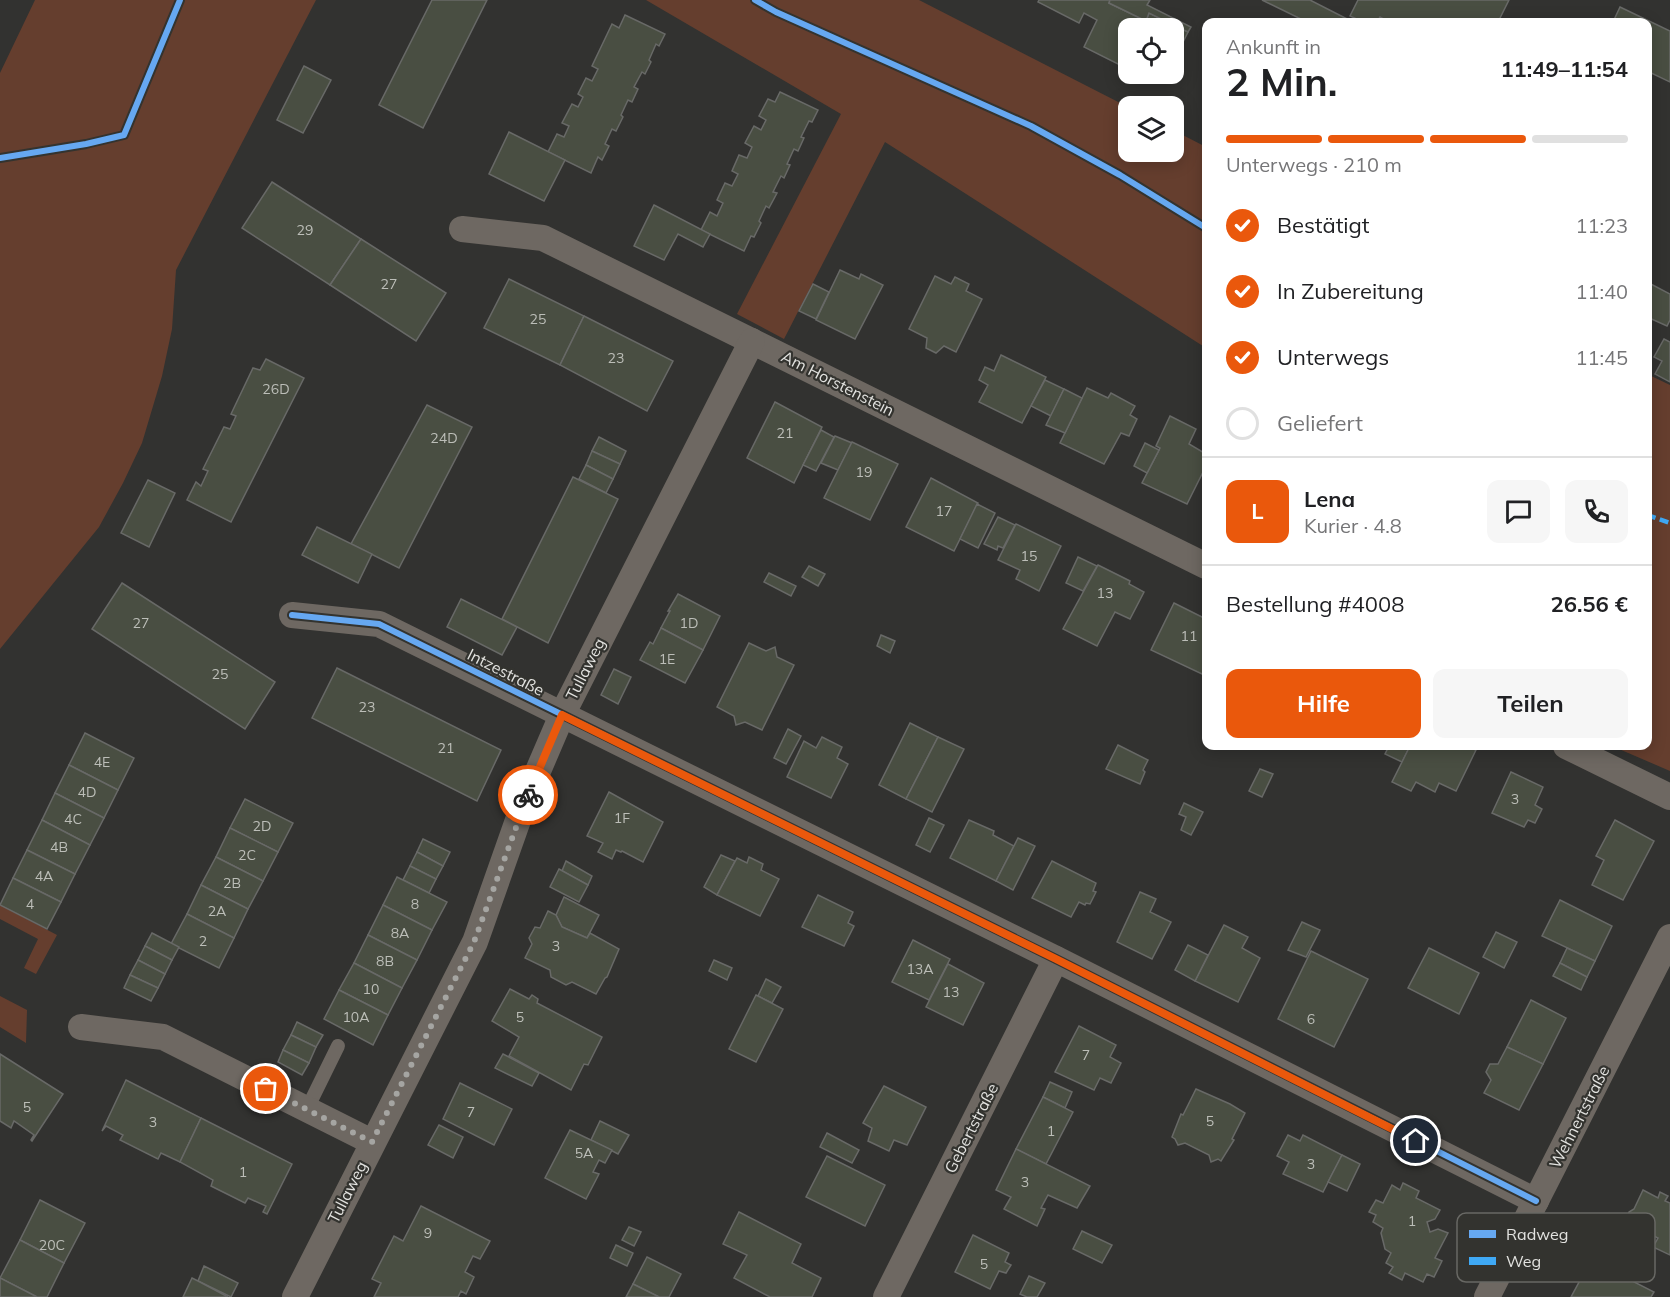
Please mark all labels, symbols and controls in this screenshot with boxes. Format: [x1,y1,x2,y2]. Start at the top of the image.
map controls [1118,18,1184,162]
button: locate [1118,18,1184,84]
text: Ankunft in [1226,34,1321,59]
text: 11:49–11:54 [1500,55,1628,83]
text: 2 Min. [1226,57,1337,106]
button: layers [1118,96,1184,162]
text: Unterwegs · 210 m [1226,152,1402,177]
icon: check [1226,209,1259,242]
text: Bestätigt [1277,211,1370,239]
text: 11:23 [1575,213,1628,238]
house number: 29 [297,221,313,239]
house number: 27 [381,275,397,293]
icon: check [1226,275,1259,308]
text: In Zubereitung [1277,277,1424,305]
text: 11:40 [1575,279,1628,304]
house number: 25 [530,310,546,328]
icon: check [1226,341,1259,374]
text: Unterwegs [1277,343,1389,371]
text: 11:45 [1575,345,1628,370]
street label: Am Horstenstein [778,346,898,420]
house number: 23 [608,349,624,367]
house number: 26D [262,380,290,398]
text: Geliefert [1277,409,1363,437]
house number: 21 [777,424,793,442]
house number: 24D [430,429,458,447]
house number: 19 [856,463,872,481]
button: chat [1487,480,1550,543]
button: phone [1565,480,1628,543]
text: Lena [1304,485,1355,513]
text: L [1251,497,1264,525]
house number: 17 [936,502,952,520]
text: Kurier · 4.8 [1304,513,1402,538]
house number: 15 [1021,547,1037,565]
house number: 13 [1097,584,1113,602]
text: Bestellung #4008 [1226,590,1404,618]
text: 26.56 € [1551,590,1628,618]
house number: 27 [133,614,149,632]
house number: 1D [680,614,698,632]
house number: 11 [1181,627,1197,645]
street label: Tullaweg [561,635,609,703]
street label: Intzestraße [464,644,548,700]
house number: 1E [659,650,675,668]
house number: 25 [212,665,228,683]
button: Hilfe [1226,669,1421,738]
button: Teilen [1433,669,1628,738]
house number: 23 [359,698,375,716]
house number: 21 [438,739,454,757]
house number: 4E [94,753,110,771]
courier [498,765,558,825]
icon: bike [512,779,545,812]
house number: 4D [78,783,96,801]
house number: 3 [1511,790,1519,808]
house number: 1F [614,809,630,827]
house number: 4C [64,810,82,828]
house number: 2D [253,817,271,835]
house number: 4B [50,838,68,856]
house number: 2C [238,846,256,864]
house number: 4A [35,867,54,885]
house number: 2B [223,874,241,892]
house number: 4 [26,895,35,913]
house number: 8 [411,895,419,913]
house number: 2A [208,902,227,920]
house number: 8A [391,924,410,942]
house number: 2 [199,932,207,950]
house number: 3 [552,937,560,955]
house number: 8B [376,952,394,970]
house number: 13A [906,960,934,978]
house number: 10 [363,980,379,998]
house number: 13 [943,983,959,1001]
house number: 10A [342,1008,370,1026]
house number: 5 [516,1008,524,1026]
house number: 6 [1307,1010,1315,1028]
house number: 7 [1082,1046,1090,1064]
street label: Wehnertstraße [1545,1062,1613,1172]
pin [240,1063,291,1114]
icon: bag [249,1072,282,1105]
street label: Gebertstraße [940,1080,1002,1176]
house number: 5 [23,1098,31,1116]
house number: 7 [467,1103,475,1121]
house number: 5 [1206,1112,1214,1130]
house number: 3 [149,1113,157,1131]
pin [1390,1115,1441,1166]
house number: 1 [1047,1122,1055,1140]
icon: home [1399,1124,1432,1157]
house number: 5A [575,1144,594,1162]
house number: 3 [1307,1155,1315,1173]
street label: Tullaweg [323,1158,371,1226]
house number: 1 [239,1163,247,1181]
house number: 3 [1021,1173,1029,1191]
house number: 1 [1408,1212,1416,1230]
legend [1457,1213,1655,1282]
house number: 9 [424,1224,432,1242]
text: Radweg [1506,1224,1568,1244]
house number: 20C [39,1236,65,1254]
text: Weg [1506,1251,1541,1271]
house number: 5 [980,1255,988,1273]

